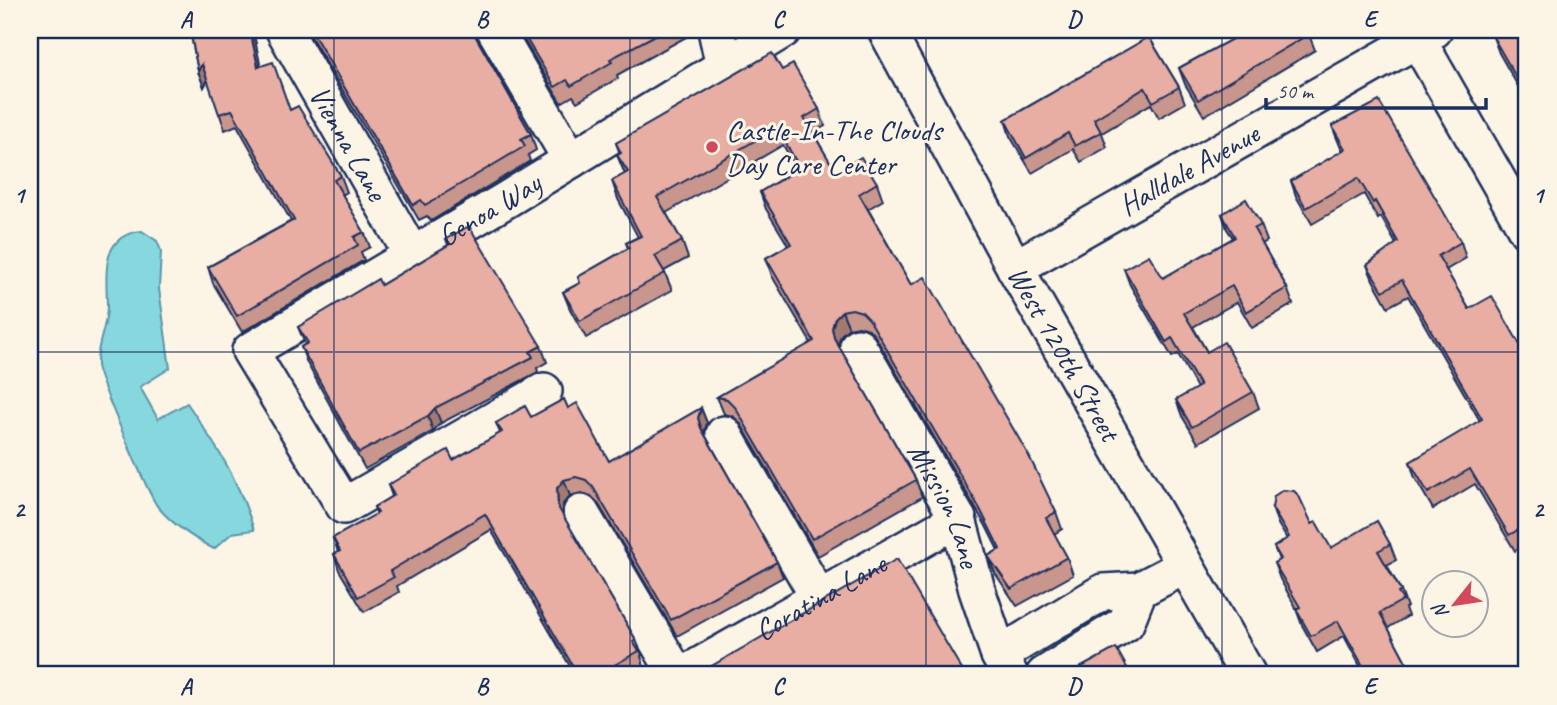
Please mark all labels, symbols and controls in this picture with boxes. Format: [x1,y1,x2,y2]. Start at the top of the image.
text: A [180,5,194,34]
text: B [476,5,490,34]
text: C [773,5,787,34]
text: D [1067,5,1083,34]
text: E [1364,5,1380,34]
scale bar [1266,66,1487,110]
text: 50 m [1277,78,1315,104]
street label: Vienna Lane [301,79,397,209]
place label: Castle-In-The Clouds Day Care Center [726,111,944,183]
street label: Halldale Avenue [1112,113,1268,224]
marker: Castle-In-The Clouds Day Care Center [704,139,720,155]
street label: Genoa Way [431,163,549,255]
text: 1 [14,181,27,210]
text: 1 [1533,181,1546,210]
street label: West 120th Street [999,259,1130,450]
street label: Mission Lane [899,436,990,574]
text: 2 [14,495,27,524]
text: 2 [1533,495,1546,524]
street label: Coratina Lane [748,544,895,649]
north arrow [1420,568,1490,638]
text: N [1426,598,1454,623]
text: A [180,672,194,701]
text: B [476,672,490,701]
text: C [773,672,787,701]
text: D [1067,672,1083,701]
text: E [1364,672,1380,701]

